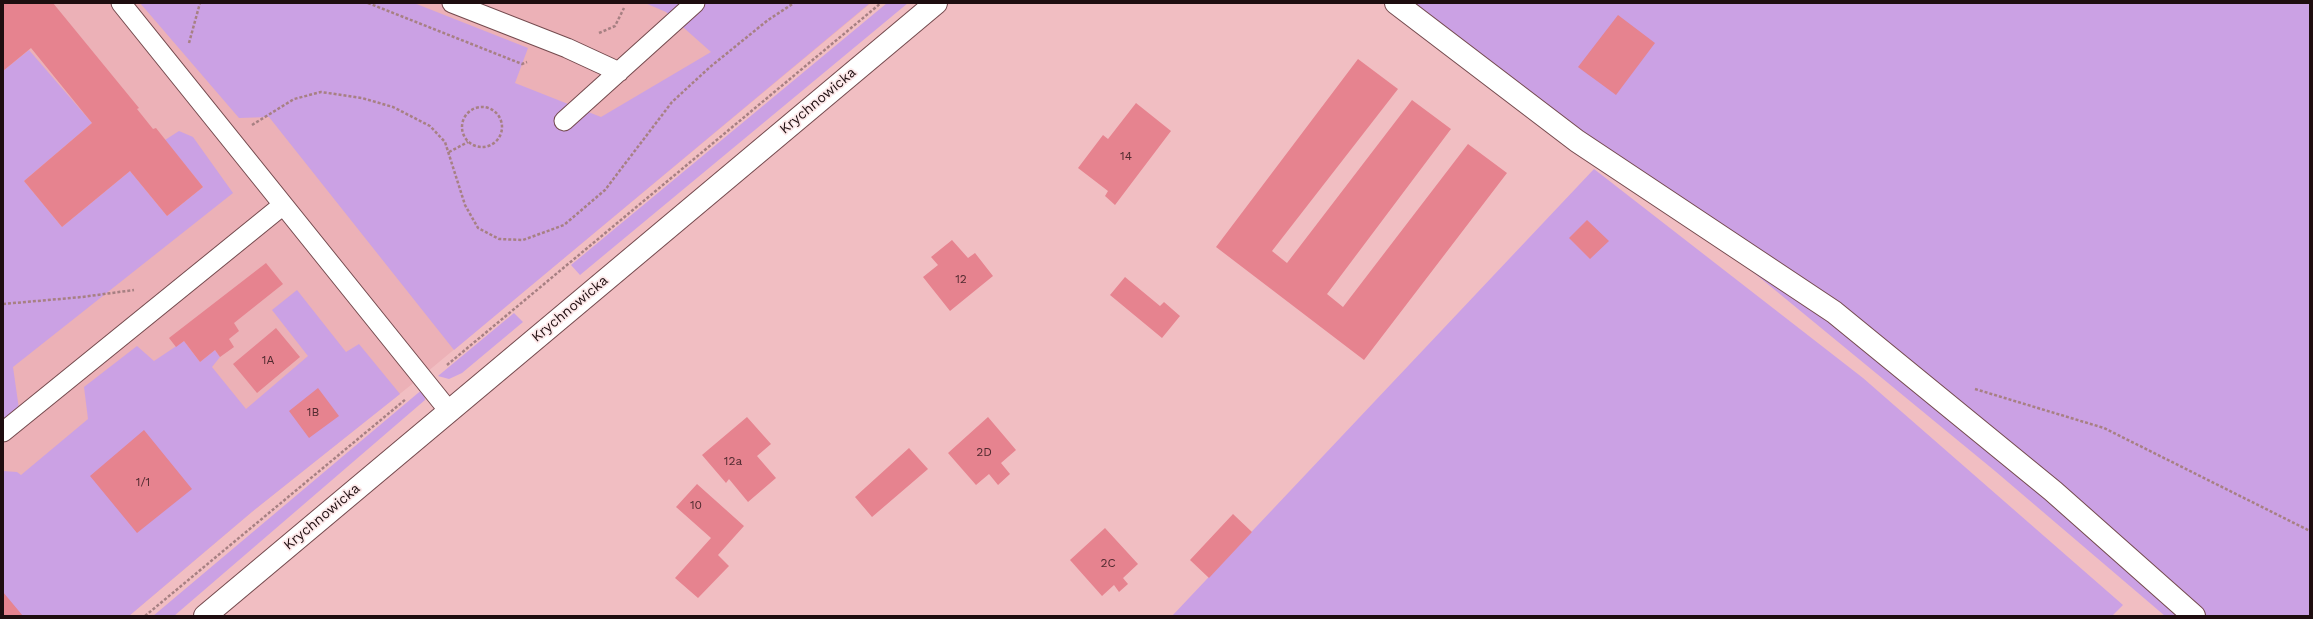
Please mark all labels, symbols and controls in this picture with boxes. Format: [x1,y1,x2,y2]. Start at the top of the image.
street label: Krychnowicka [776,64,860,138]
house number: 14 [1120,149,1132,163]
street label: Krychnowicka [528,272,612,346]
house number: 12 [955,272,967,286]
house number: 1A [262,353,274,367]
house number: 1B [307,405,319,419]
house number: 2D [976,445,992,459]
house number: 12a [724,454,742,468]
house number: 1/1 [136,475,150,489]
street label: Krychnowicka [280,480,364,554]
house number: 10 [690,498,702,512]
house number: 2C [1100,556,1116,570]

